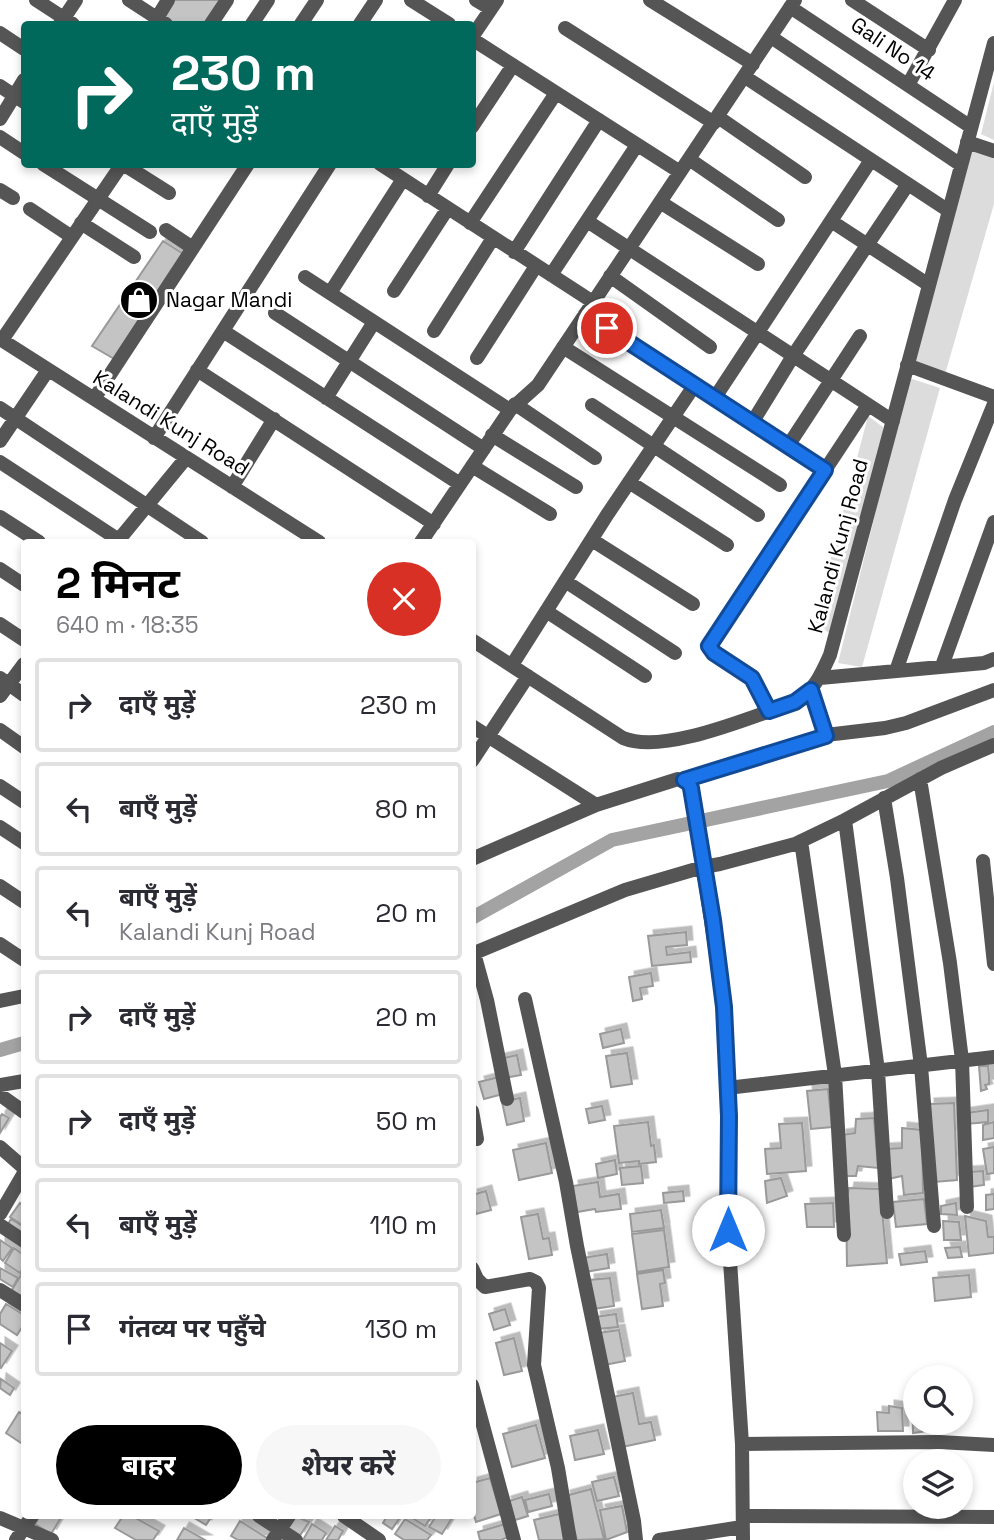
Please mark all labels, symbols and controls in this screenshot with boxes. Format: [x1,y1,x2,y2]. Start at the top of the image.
street label: Gali No 14 [846,11,941,87]
text: 230 m [171,42,316,104]
icon: right [56,49,147,140]
text: दाएँ मुड़ें [171,103,258,143]
shop icon: Nagar Mandi [118,279,160,321]
place label: Nagar Mandi [166,286,292,313]
pin [577,298,637,358]
icon: arrive [588,309,626,347]
street label: Kalandi Kunj Road [88,364,255,482]
street label: Kalandi Kunj Road [801,456,874,636]
text: 2 मिनट [56,557,180,610]
button: close [367,562,441,636]
text: 640 m · 18:35 [56,610,198,640]
icon: right [60,686,98,724]
text: दाएँ मुड़ें [119,687,195,721]
text: 230 m [360,688,437,722]
icon: left [60,790,98,828]
text: बाएँ मुड़ें [119,791,197,825]
text: 80 m [375,792,437,826]
text: बाएँ मुड़ें [119,880,197,914]
icon: left [60,894,98,932]
text: 20 m [376,896,437,930]
text: Kalandi Kunj Road [119,917,316,947]
icon: right [60,998,98,1036]
text: दाएँ मुड़ें [119,999,195,1033]
text: 20 m [376,1000,437,1034]
icon: right [60,1102,98,1140]
text: दाएँ मुड़ें [119,1103,195,1137]
text: 50 m [376,1104,437,1138]
position arrow [691,1193,765,1267]
icon: left [60,1206,98,1244]
text: बाएँ मुड़ें [119,1207,197,1241]
text: 110 m [370,1208,437,1242]
icon: arrive [60,1310,98,1348]
text: गंतव्य पर पहुँचे [119,1311,266,1345]
text: 130 m [365,1312,437,1346]
map controls [903,1365,973,1519]
button: search [903,1365,973,1435]
button: बाहर [56,1425,242,1505]
button: शेयर करें [256,1425,441,1505]
button: layers [903,1449,973,1519]

